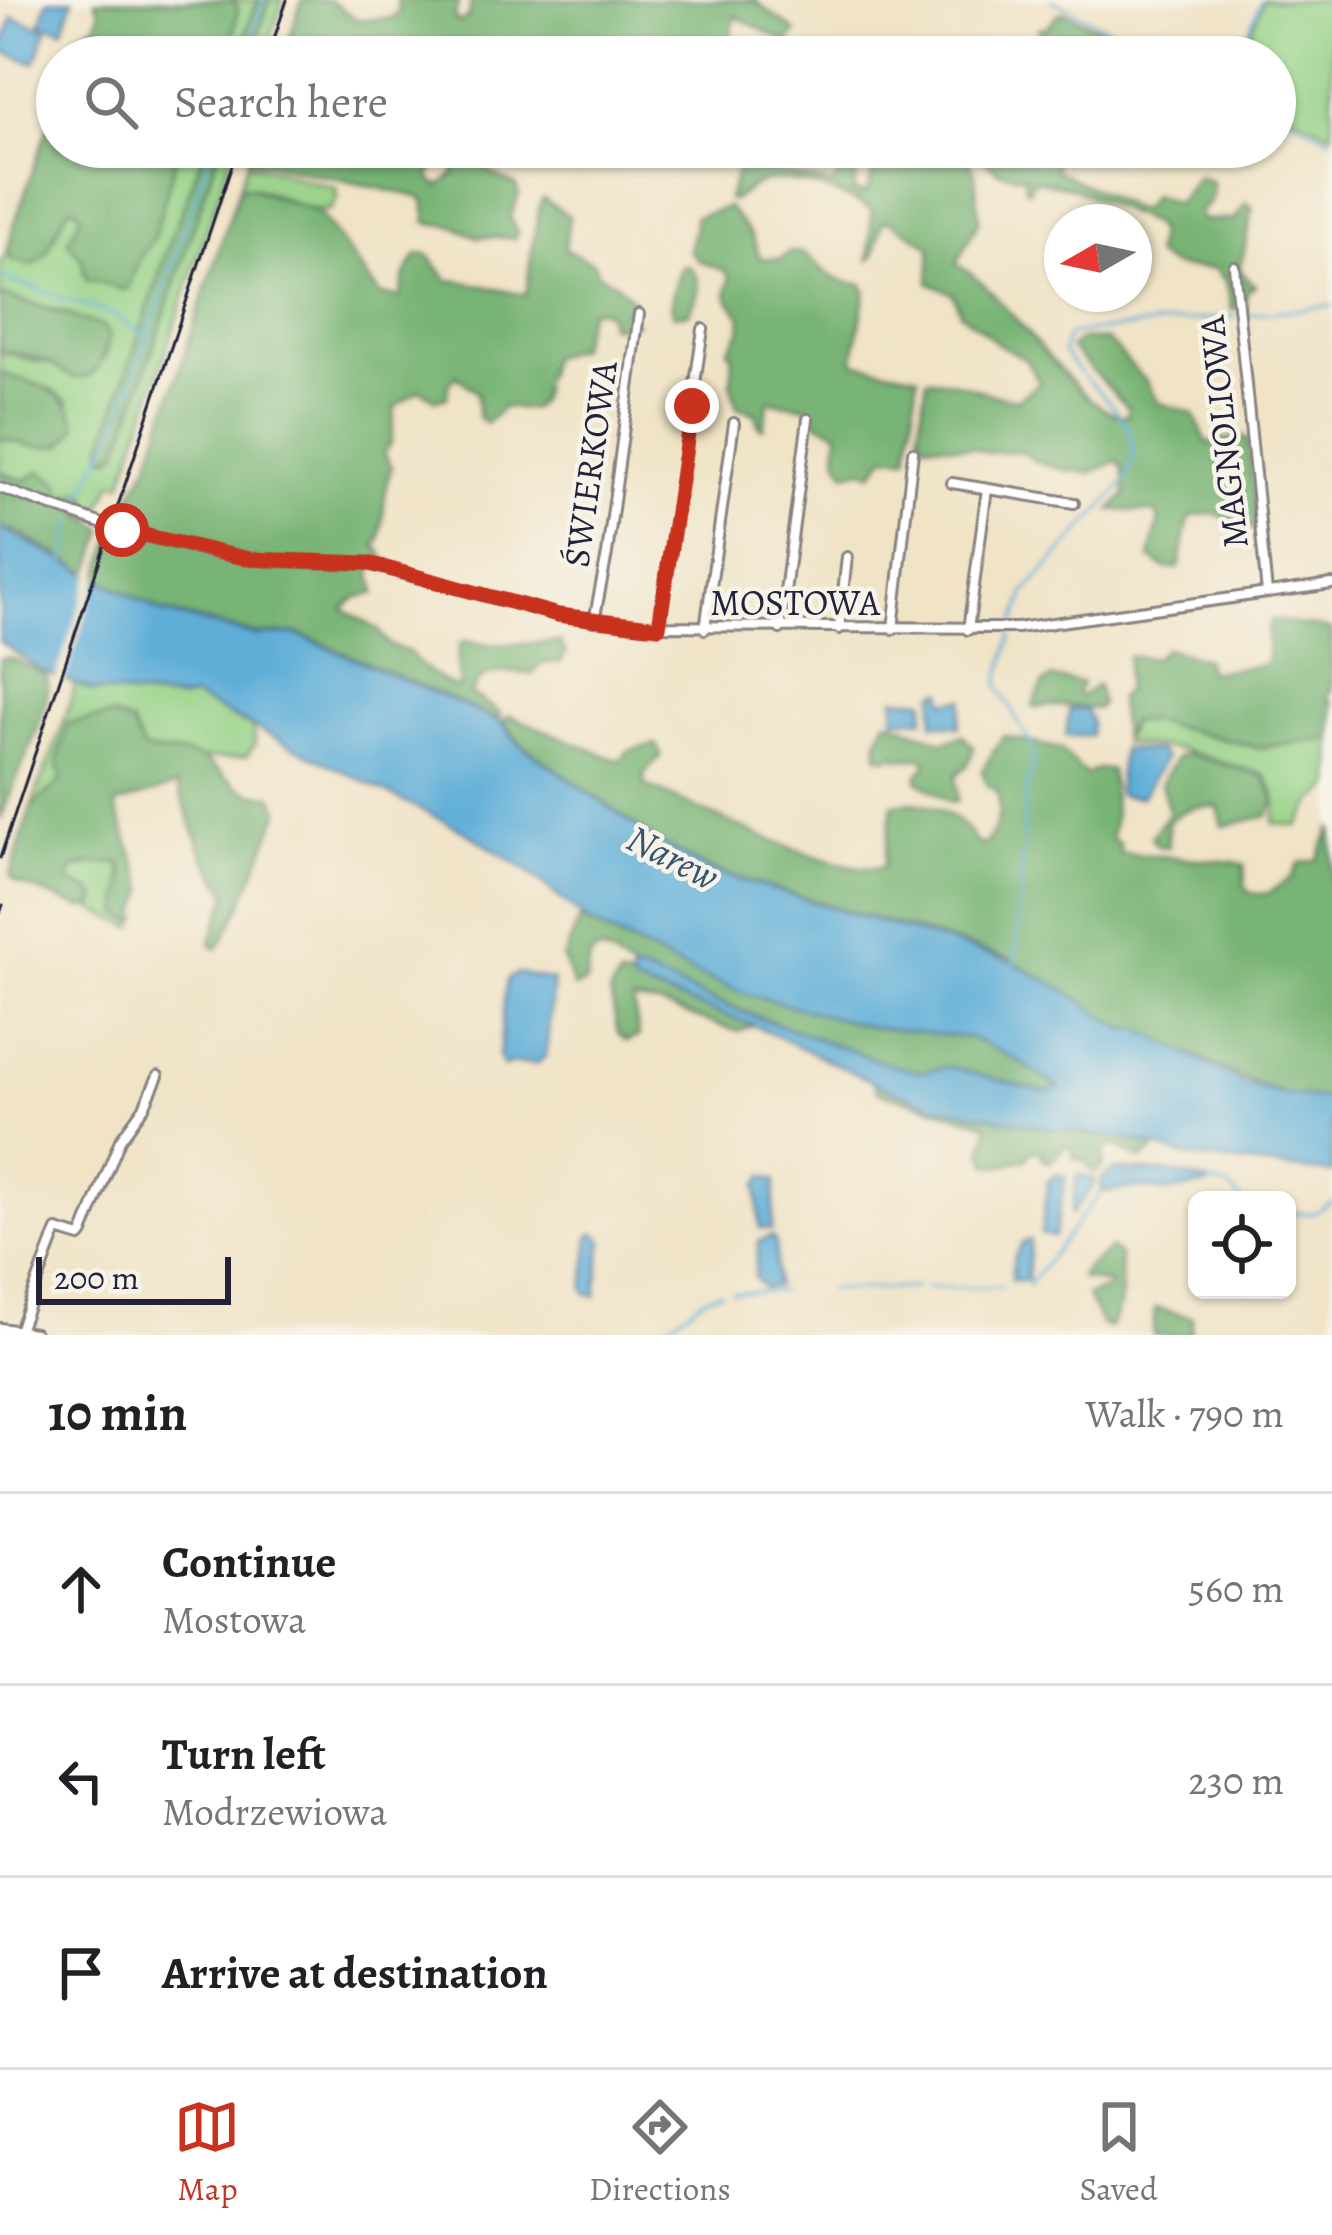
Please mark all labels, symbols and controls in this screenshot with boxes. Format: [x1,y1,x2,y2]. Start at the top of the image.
search box [36,36,1296,168]
icon: search [78,69,144,135]
text: Search here [174,71,388,133]
north arrow [1044,204,1152,312]
street label: MAGNOLIOWA [1186,312,1260,551]
street label: ŚWIERKOWA [551,357,629,570]
route end [665,379,719,433]
route start [95,503,149,557]
street label: MOSTOWA [710,578,881,627]
water label: Narew [618,812,728,902]
map controls [1188,1191,1296,1299]
button: locate [1188,1191,1296,1299]
scale bar [36,1251,231,1304]
text: 200 m [54,1255,139,1300]
text: 10 min [48,1378,187,1448]
text: Walk · 790 m [1085,1387,1284,1440]
text: Continue [162,1531,336,1593]
icon: ahead [48,1556,114,1622]
text: 560 m [1188,1562,1284,1615]
text: Mostowa [162,1593,306,1646]
text: Turn left [162,1723,326,1785]
icon: left [48,1748,114,1814]
text: 230 m [1188,1754,1284,1807]
text: Modrzewiowa [162,1785,387,1838]
icon: arrive [48,1940,114,2006]
text: Arrive at destination [162,1942,548,2004]
tab: Map [174,2094,240,2211]
tab: Directions [589,2094,731,2211]
tab: Saved [1079,2094,1158,2211]

